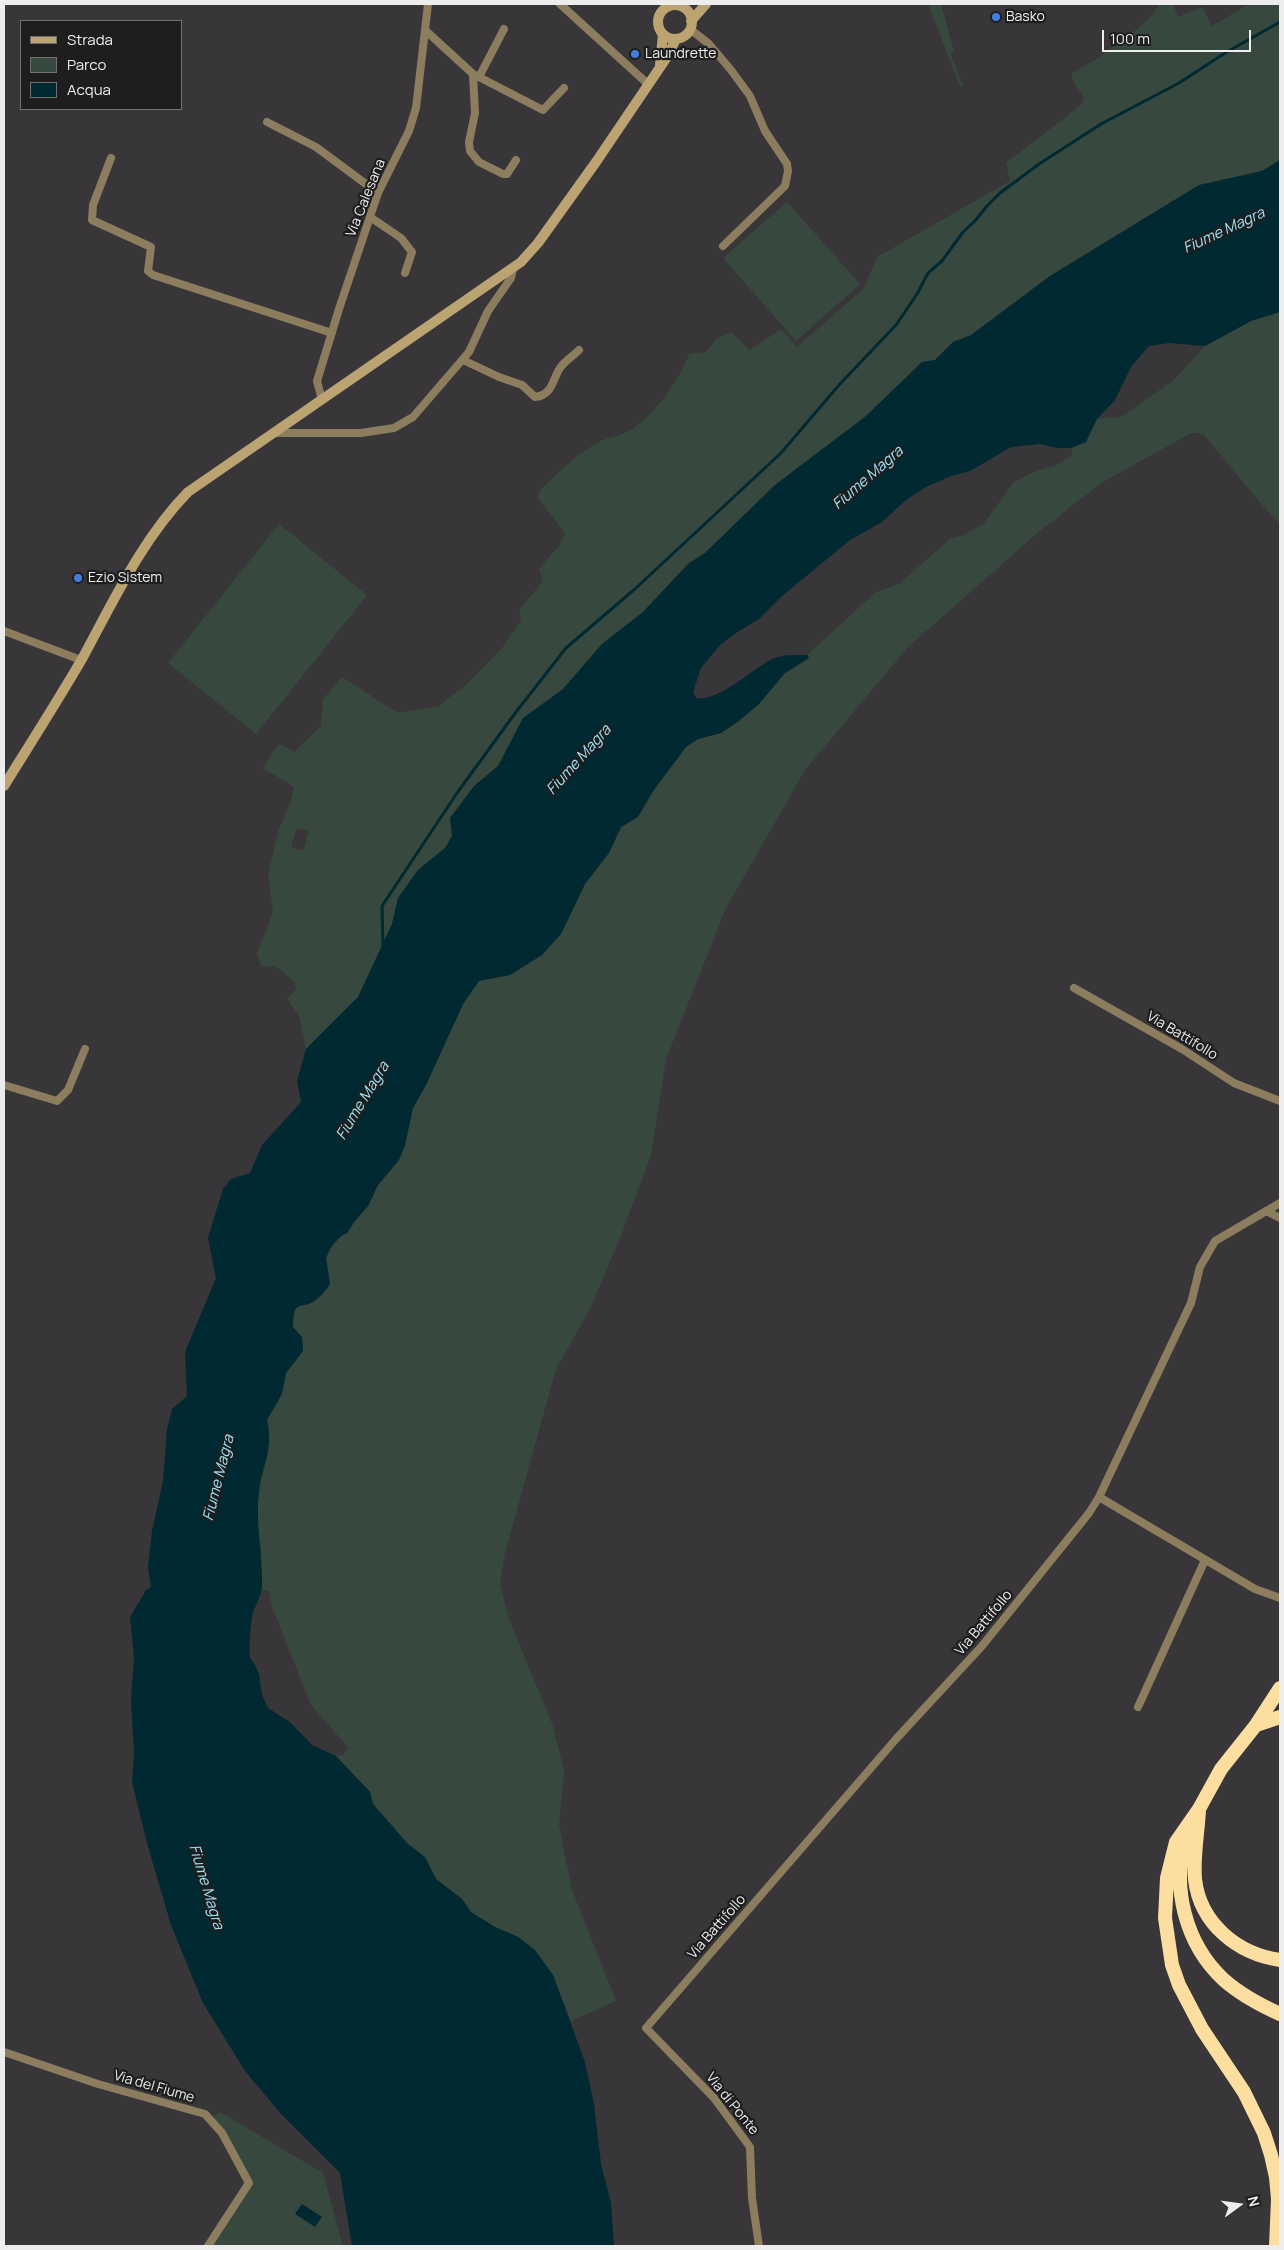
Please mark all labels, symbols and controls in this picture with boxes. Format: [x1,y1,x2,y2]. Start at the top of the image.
place label: Basko [1006,9,1045,25]
marker: Basko [990,11,1002,23]
legend [20,20,182,110]
scale bar [1104,20,1253,52]
text: 100 m [1110,28,1150,49]
text: Strada [67,29,113,50]
place label: Laundrette [645,46,716,62]
marker: Laundrette [629,48,641,60]
text: Parco [67,54,106,75]
text: Acqua [67,79,111,100]
street label: Via Calesana [343,157,389,239]
water label: Fiume Magra [1180,204,1268,258]
water label: Fiume Magra [829,442,907,514]
place label: Ezio Sistem [88,570,162,586]
marker: Ezio Sistem [72,572,84,584]
water label: Fiume Magra [543,721,615,799]
street label: Via Battifollo [1143,1008,1221,1064]
water label: Fiume Magra [333,1059,393,1143]
water label: Fiume Magra [200,1433,238,1523]
street label: Via Battifollo [952,1587,1016,1659]
water label: Fiume Magra [185,1842,227,1932]
street label: Via Battifollo [684,1891,750,1963]
street label: Via del Fiume [112,2067,196,2107]
street label: Via di Ponte [702,2070,762,2138]
north arrow [1214,2180,1264,2230]
text: N [1244,2194,1264,2208]

